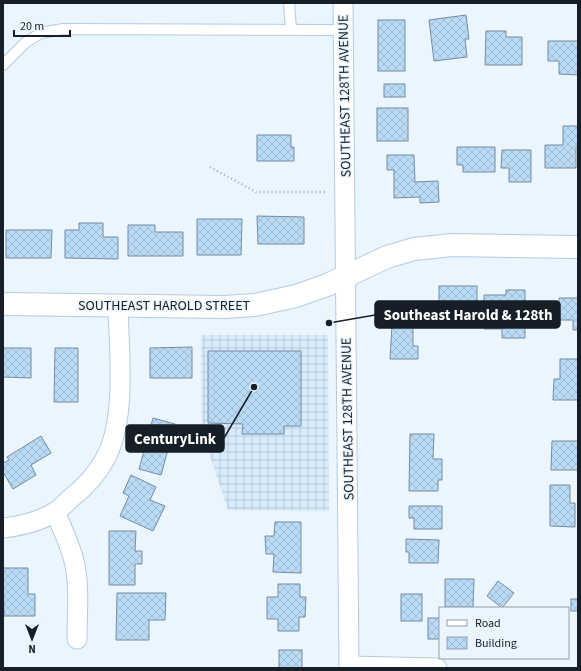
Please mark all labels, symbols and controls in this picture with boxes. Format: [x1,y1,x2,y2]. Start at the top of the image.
scale bar [14,12,70,38]
street label: SOUTHEAST 128TH AVENUE [334,14,356,177]
text: 20 m [20,18,44,35]
street label: SOUTHEAST HAROLD STREET [78,296,251,316]
callout: Southeast Harold & 128th [375,301,560,328]
text: Southeast Harold & 128th [383,305,553,326]
street label: SOUTHEAST 128TH AVENUE [337,337,359,500]
callout: CenturyLink [126,425,224,452]
text: CenturyLink [134,429,217,450]
legend [439,607,569,659]
text: Road [475,615,501,632]
north arrow [12,619,52,659]
text: Building [475,635,517,652]
text: N [28,641,36,656]

